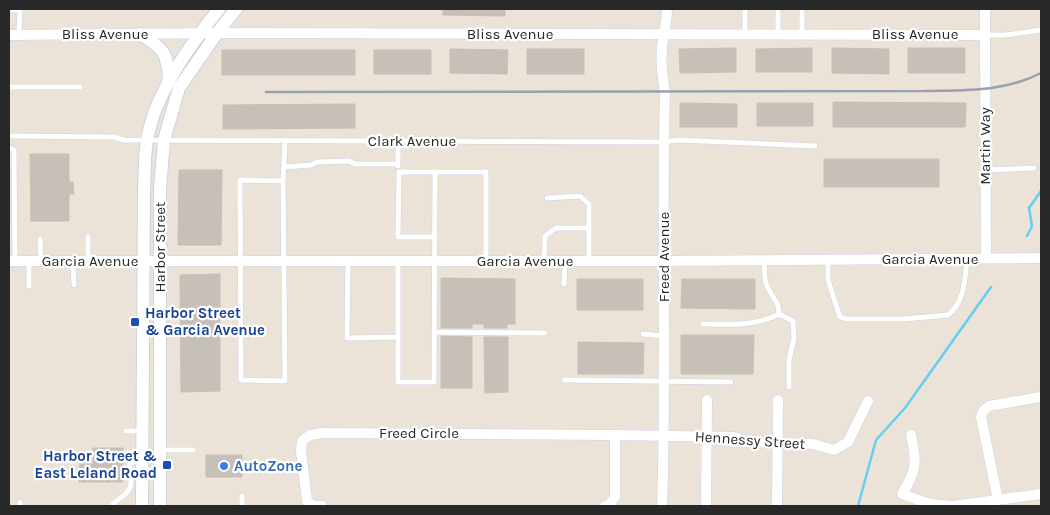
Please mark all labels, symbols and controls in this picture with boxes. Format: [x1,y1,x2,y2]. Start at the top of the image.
street label: Bliss Avenue [62,25,148,43]
street label: Bliss Avenue [467,25,553,43]
street label: Bliss Avenue [872,25,958,43]
street label: Martin Way [976,107,994,185]
street label: Clark Avenue [368,132,456,150]
street label: Harbor Street [151,201,169,292]
street label: Freed Avenue [655,212,673,302]
street label: Garcia Avenue [882,250,978,268]
street label: Garcia Avenue [42,252,138,270]
street label: Garcia Avenue [477,252,573,270]
place label: Harbor Street & Garcia Avenue [145,304,265,339]
marker: Harbor Street & Garcia Avenue [129,316,141,328]
street label: Freed Circle [379,424,459,442]
street label: Hennessy Street [694,427,806,453]
place label: Harbor Street & East Leland Road [35,447,157,482]
place label: AutoZone [234,457,302,475]
marker: Harbor Street & East Leland Road [161,459,173,471]
marker: AutoZone [218,460,230,472]

